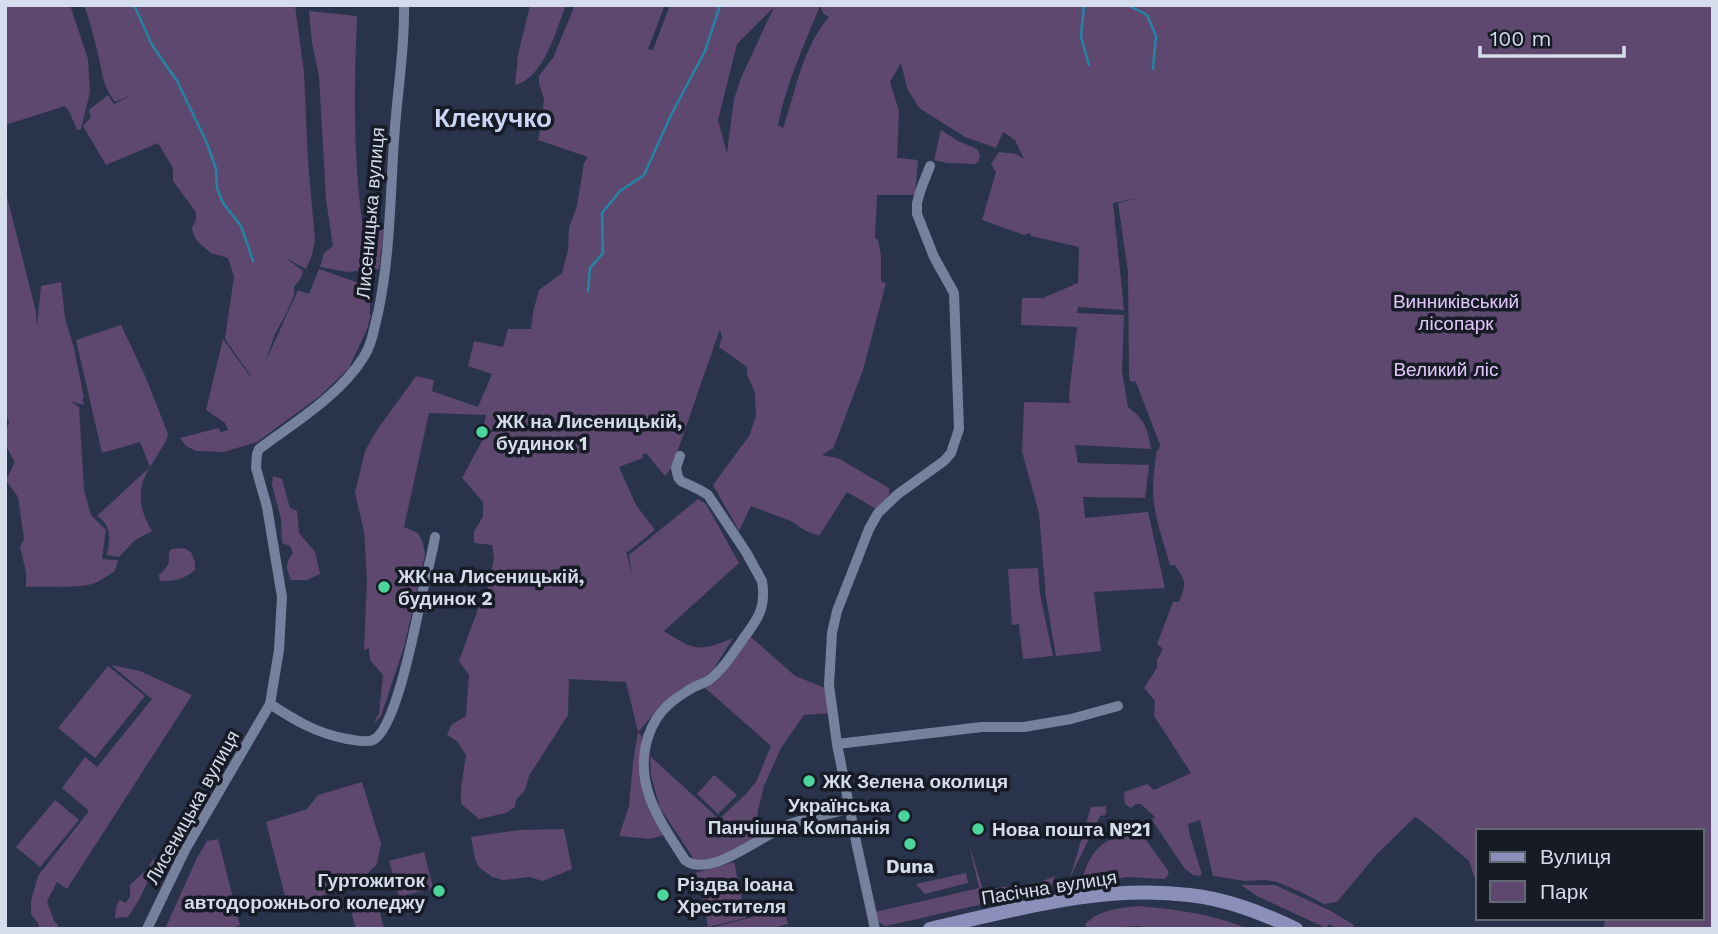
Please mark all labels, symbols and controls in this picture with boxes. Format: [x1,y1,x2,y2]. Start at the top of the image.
scale bar [1480,14,1624,58]
text: 100 m [1490,26,1552,51]
district label: Клекучко [434,103,552,133]
street label: Лисеницька вулиця [352,126,389,300]
park label: Винниківський лісопарк [1393,290,1519,335]
park label: Великий ліс [1393,358,1499,381]
place label: ЖК на Лисеницькій, будинок 1 [495,410,682,455]
marker: ЖК на Лисеницькій, будинок 1 [474,424,490,440]
place label: ЖК на Лисеницькій, будинок 2 [397,565,584,610]
marker: ЖК на Лисеницькій, будинок 2 [376,579,392,595]
street label: Лисеницька вулиця [141,726,244,888]
place label: ЖК Зелена околиця [822,770,1008,793]
marker: ЖК Зелена околиця [801,773,817,789]
place label: Українська Панчішна Компанія [708,794,890,839]
marker: Українська Панчішна Компанія [896,808,912,824]
place label: Нова пошта №21 [992,818,1151,841]
marker: Нова пошта №21 [970,821,986,837]
legend [1476,829,1704,920]
marker: Duna [902,836,918,852]
text: Вулиця [1540,844,1611,869]
place label: Duna [886,855,934,878]
street label: Пасічна вулиця [980,865,1119,910]
place label: Гуртожиток автодорожнього коледжу [184,869,425,914]
place label: Різдва Іоана Хрестителя [677,873,794,918]
text: Парк [1540,879,1588,904]
marker: Гуртожиток автодорожнього коледжу [431,883,447,899]
marker: Різдва Іоана Хрестителя [655,887,671,903]

